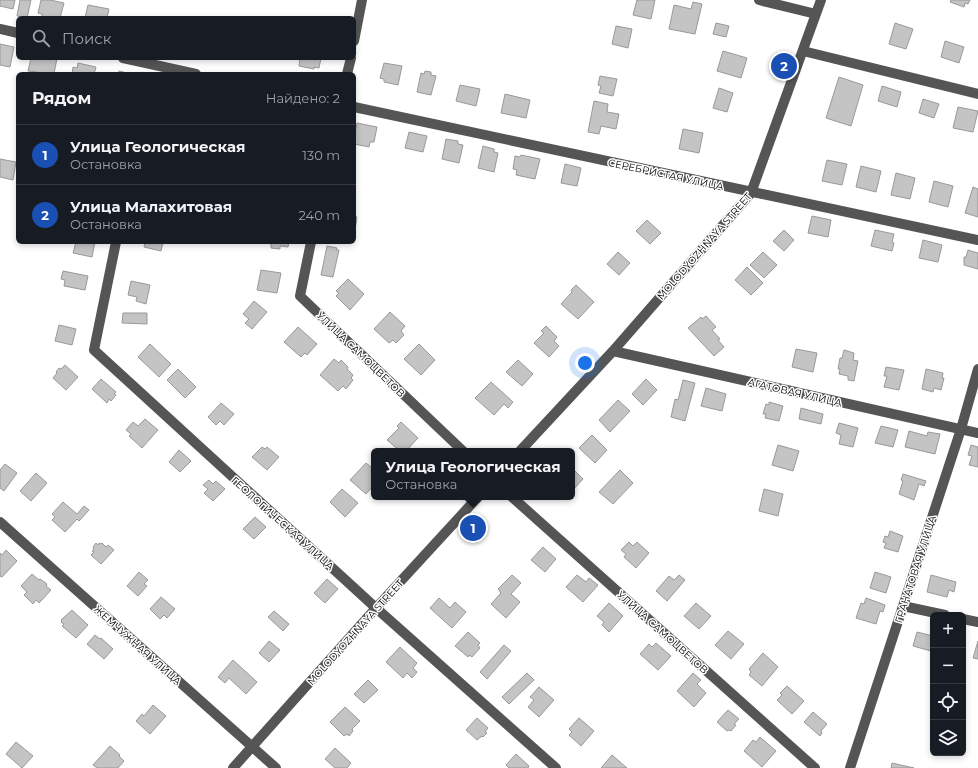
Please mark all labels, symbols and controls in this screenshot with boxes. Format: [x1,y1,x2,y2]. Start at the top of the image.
search box [16,16,356,60]
icon: search [30,27,52,49]
text: Поиск [62,29,111,48]
pin: 2 [771,51,797,81]
text: Рядом [32,88,91,108]
text: Найдено: 2 [266,90,340,106]
text: Улица Геологическая [70,137,245,156]
text: 1 [42,147,48,163]
text: 130 m [302,147,340,163]
text: Остановка [70,156,142,172]
street label: СЕРЕБРИСТАЯ УЛИЦА [607,156,725,193]
street label: MOLODYOZHNAYA STREET [654,190,755,303]
text: Улица Малахитовая [70,197,232,216]
text: 2 [41,207,49,223]
text: 240 m [299,207,340,223]
text: Остановка [70,216,142,232]
street label: УЛИЦА САМОЦВЕТОВ [314,309,408,400]
your location [575,353,595,373]
street label: АГАТОВАЯ УЛИЦА [747,375,844,410]
popup [371,448,575,500]
text: Улица Геологическая [385,457,561,476]
street label: ГЕОЛОГИЧЕСКАЯ УЛИЦА [229,474,337,573]
text: Остановка [385,476,457,492]
pin: 1 [460,513,486,543]
street label: ГРАНАТОВАЯ УЛИЦА [892,513,939,625]
street label: MOLODYOZHNAYA STREET [304,577,406,688]
street label: УЛИЦА САМОЦВЕТОВ [615,588,711,677]
street label: ЖЕМЧУЖНАЯ УЛИЦА [91,603,184,688]
map controls [930,612,966,756]
button: + [930,612,966,648]
button: − [930,648,966,684]
button: locate [930,684,966,720]
button: layers [930,720,966,756]

